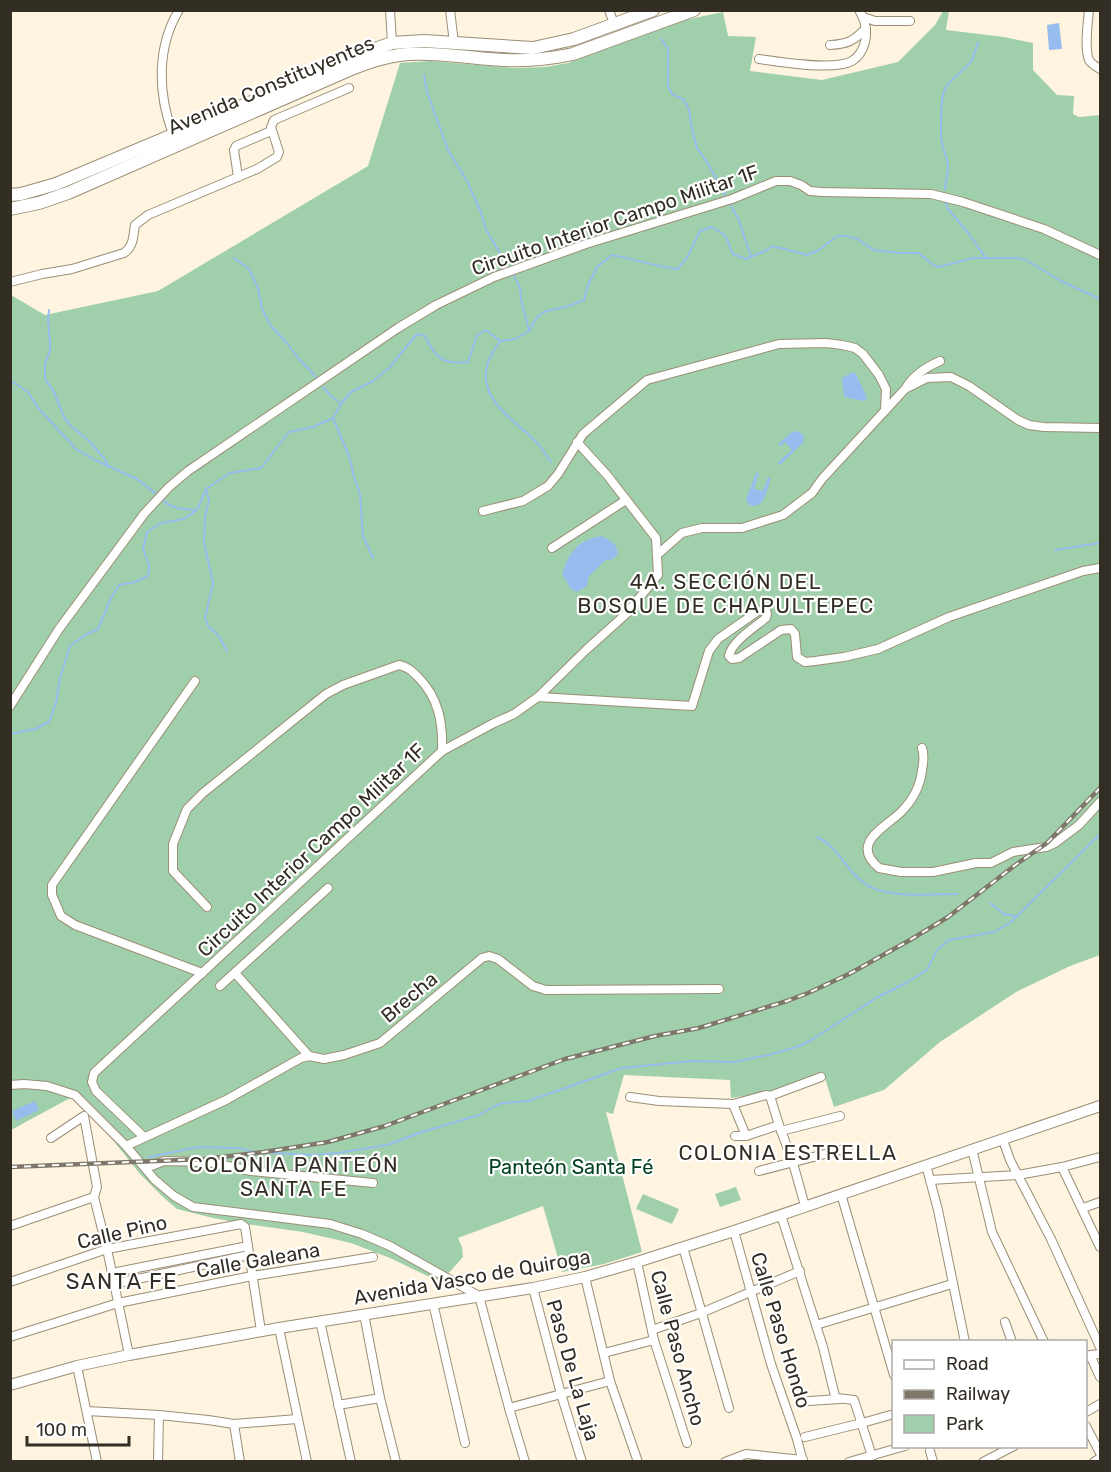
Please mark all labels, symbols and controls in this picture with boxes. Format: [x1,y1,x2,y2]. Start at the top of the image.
street label: Avenida Constituyentes [164,31,378,139]
street label: Circuito Interior Campo Militar 1F [468,159,762,281]
district label: 4A. SECCIÓN DEL BOSQUE DE CHAPULTEPEC [577,569,875,618]
street label: Circuito Interior Campo Militar 1F [192,738,430,962]
street label: Brecha [376,967,442,1027]
district label: COLONIA ESTRELLA [679,1140,898,1165]
district label: COLONIA PANTEÓN SANTA FE [189,1152,399,1201]
park label: Panteón Santa Fé [488,1155,654,1179]
street label: Calle Pino [75,1210,169,1254]
street label: Calle Galeana [194,1237,322,1283]
street label: Avenida Vasco de Quiroga [352,1244,592,1310]
street label: Calle Paso Hondo [746,1249,816,1411]
district label: SANTA FE [66,1268,178,1295]
street label: Calle Paso Ancho [646,1268,710,1428]
street label: Paso De La Laja [541,1297,605,1443]
legend [892,1340,1087,1448]
text: Road [946,1353,989,1375]
text: Railway [946,1383,1010,1405]
scale bar [27,1409,129,1447]
text: Park [946,1413,984,1435]
text: 100 m [36,1419,87,1441]

